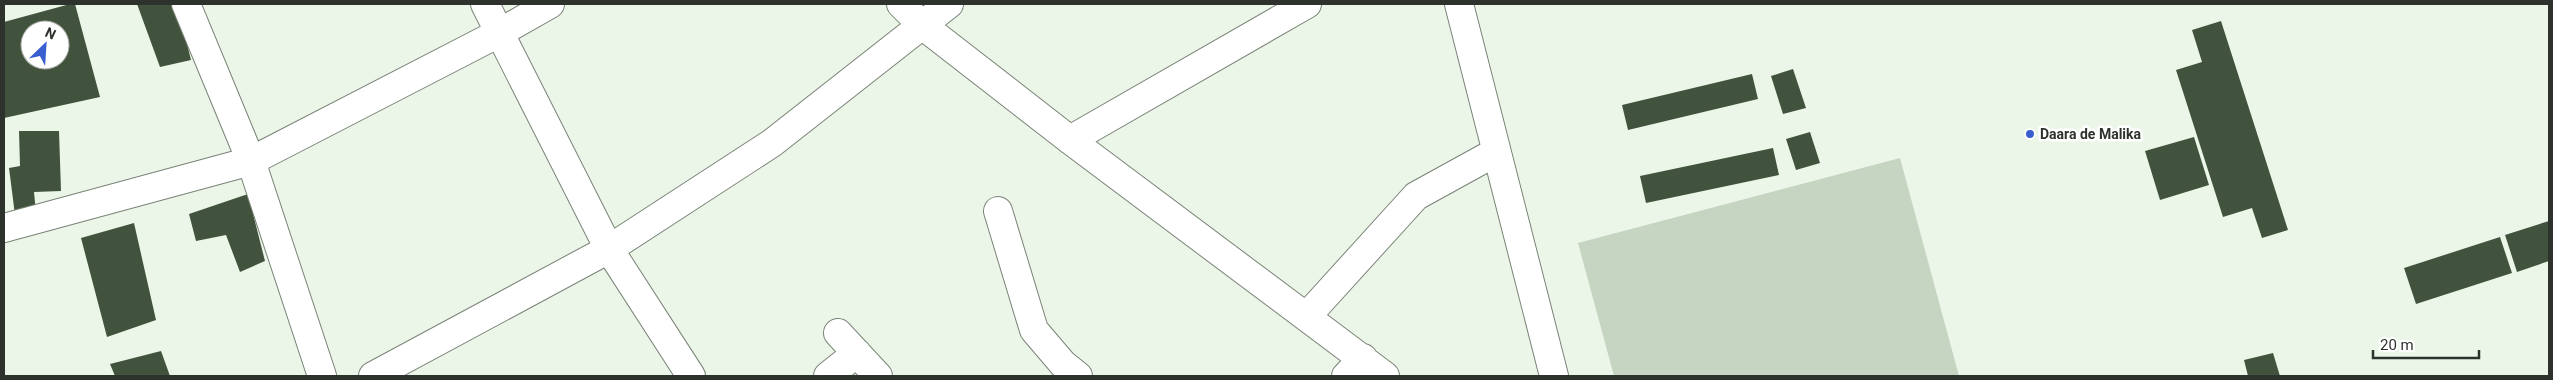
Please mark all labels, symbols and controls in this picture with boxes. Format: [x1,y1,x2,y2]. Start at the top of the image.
north arrow [20,20,70,70]
text: N [43,24,58,43]
place label: Daara de Malika [2040,126,2142,142]
marker: Daara de Malika [2024,128,2036,140]
scale bar [2373,328,2479,360]
text: 20 m [2380,336,2414,354]

